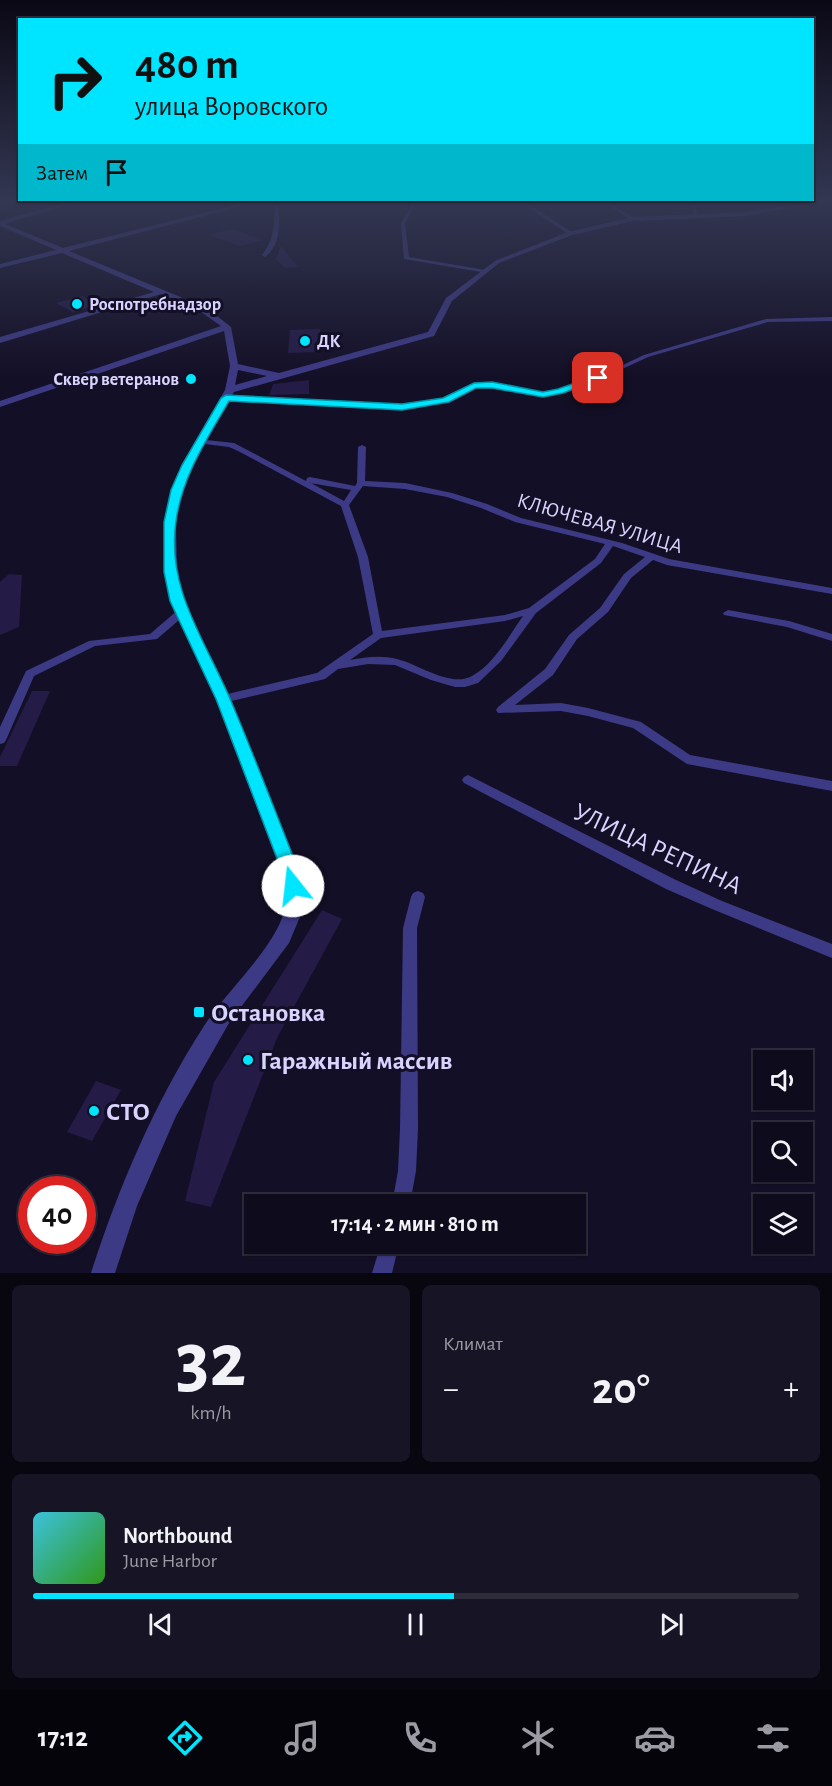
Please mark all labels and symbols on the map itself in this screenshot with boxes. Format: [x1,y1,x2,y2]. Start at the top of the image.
place label: Роспотребнадзор [89,296,221,314]
marker: Роспотребнадзор [70,297,84,311]
place label: ДК [317,333,340,351]
marker: ДК [298,334,312,348]
pin [572,352,623,403]
place label: Сквер ветеранов [53,371,179,389]
marker: Сквер ветеранов [184,372,198,386]
street label: КЛЮЧЕВАЯ УЛИЦА [515,490,685,557]
street label: УЛИЦА РЕПИНА [570,799,746,899]
position arrow [261,854,325,918]
place label: Остановка [211,1000,325,1026]
marker: Остановка [192,1005,206,1019]
place label: Гаражный массив [260,1048,453,1074]
marker: Гаражный массив [241,1053,255,1067]
place label: СТО [106,1099,150,1125]
marker: СТО [87,1104,101,1118]
speed limit sign: 40 [18,1176,96,1254]

